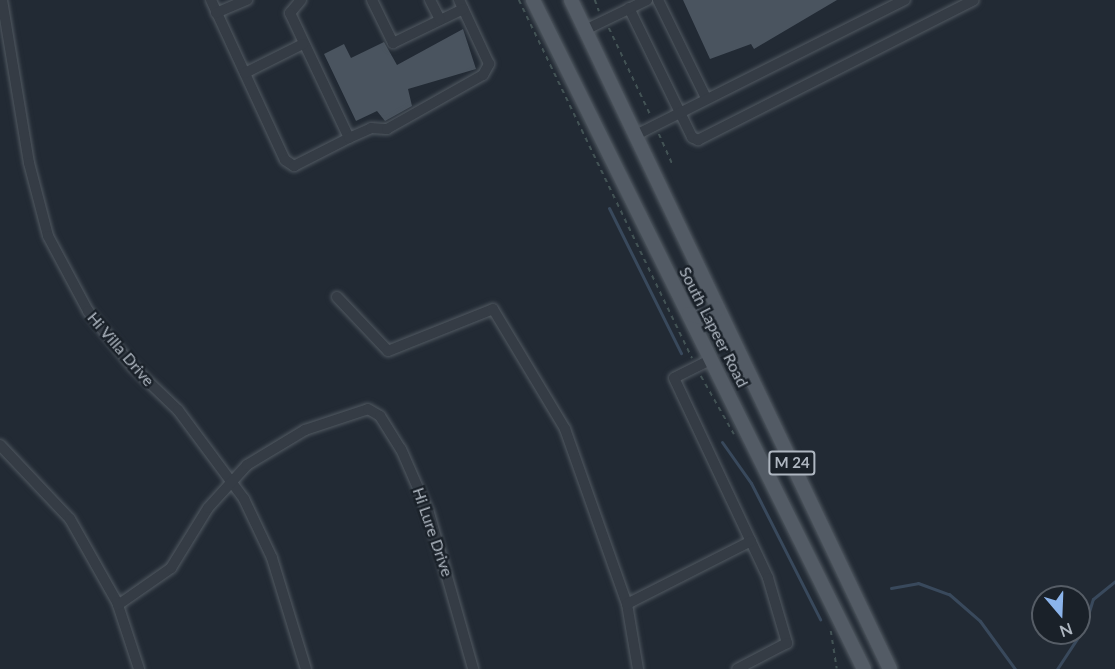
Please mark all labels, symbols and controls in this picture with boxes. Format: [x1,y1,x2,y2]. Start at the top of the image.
street label: South Lapeer Road [675,263,753,391]
street label: Hi Villa Drive [83,308,159,390]
road number: M 24 [768,451,816,475]
street label: Hi Lure Drive [409,485,457,579]
north arrow [1031,585,1091,645]
text: N [1057,620,1075,642]

